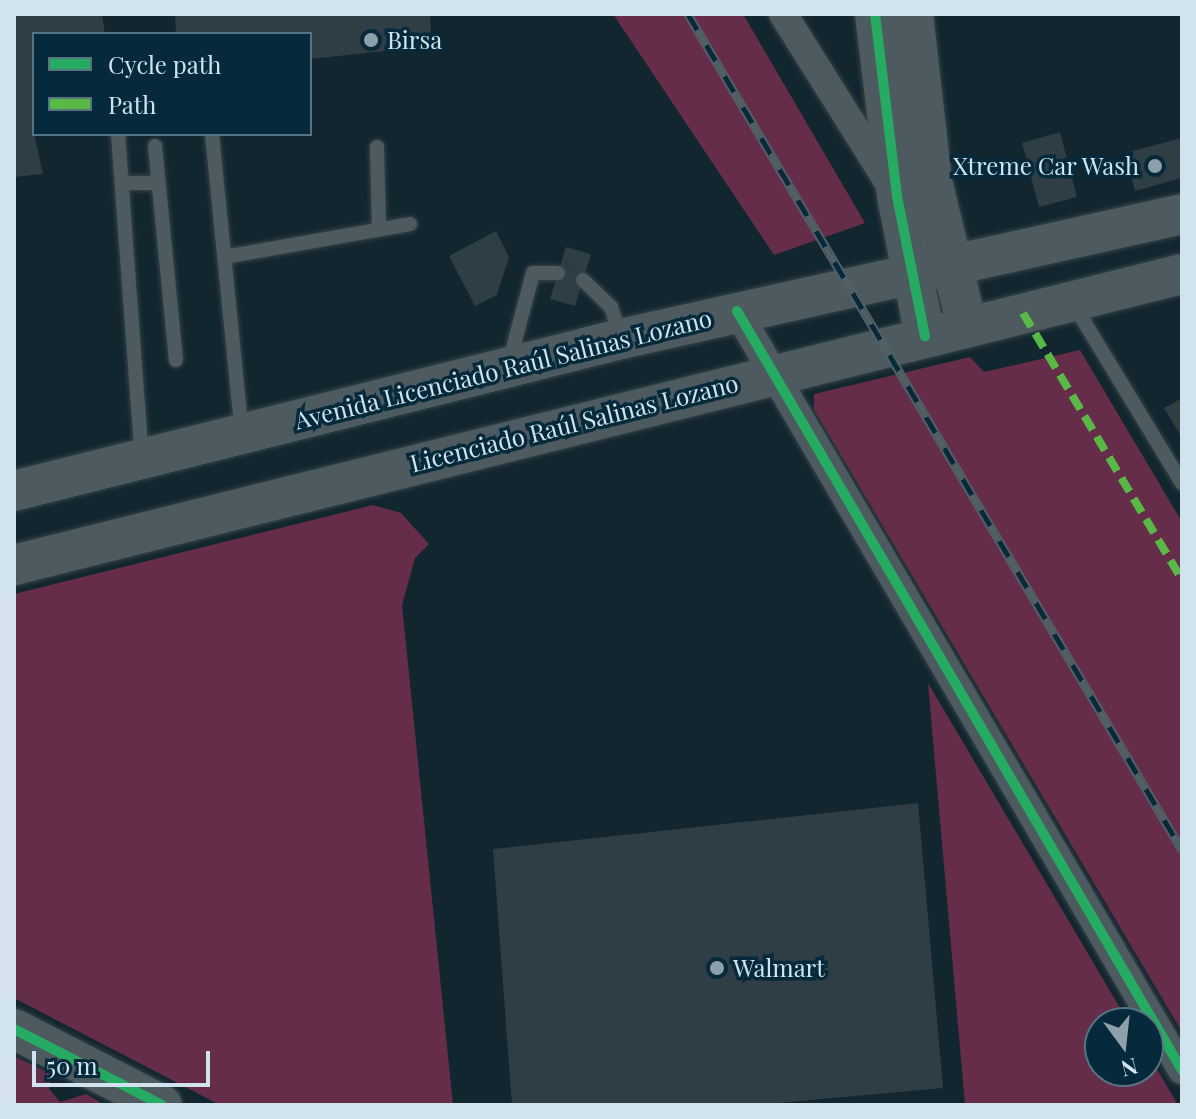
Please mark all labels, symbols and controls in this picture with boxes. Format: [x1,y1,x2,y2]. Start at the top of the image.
place label: Birsa [387,26,442,54]
marker: Birsa [362,31,380,49]
legend [32,32,312,136]
text: Cycle path [108,48,221,80]
text: Path [108,88,156,120]
place label: Xtreme Car Wash [951,152,1139,180]
marker: Xtreme Car Wash [1146,157,1164,175]
street label: Avenida Licenciado Raúl Salinas Lozano [291,303,715,435]
street label: Licenciado Raúl Salinas Lozano [407,368,741,478]
place label: Walmart [733,954,825,982]
marker: Walmart [708,959,726,977]
north arrow [1084,1007,1164,1087]
scale bar [36,1035,214,1085]
text: 50 m [46,1049,98,1081]
text: N [1118,1052,1141,1085]

